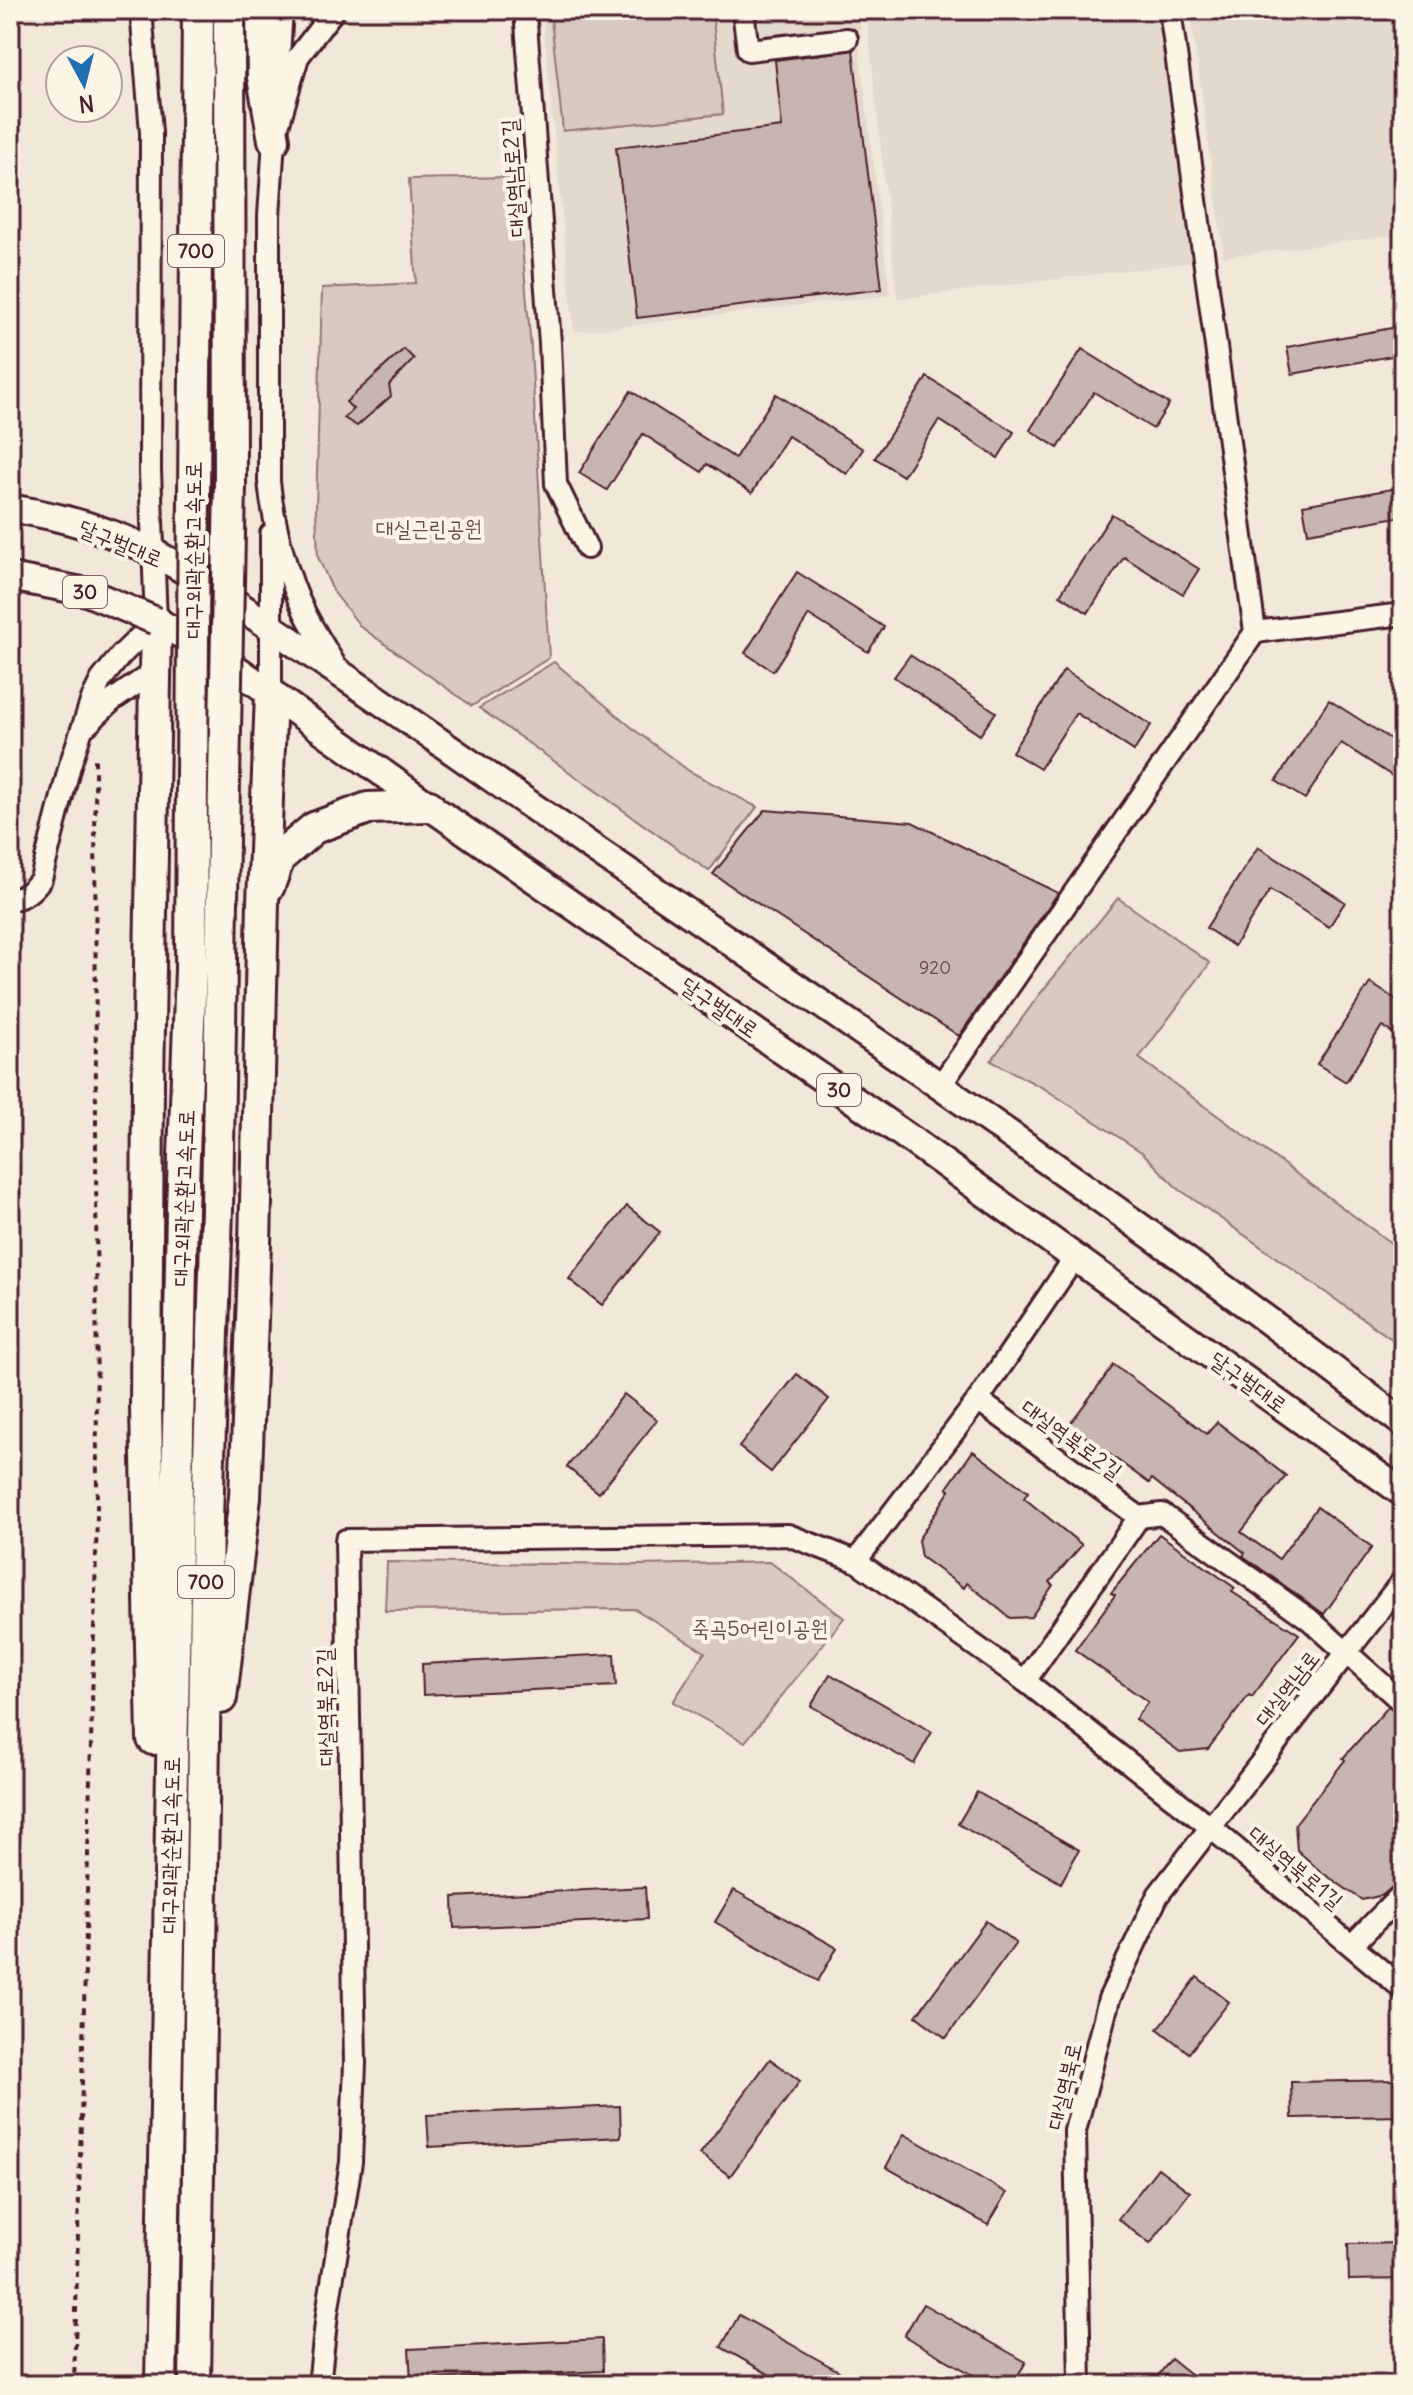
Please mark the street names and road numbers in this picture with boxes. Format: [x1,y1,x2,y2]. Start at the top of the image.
street label: 대실역남로2길 [495,118,531,238]
road number: 700 [168,235,224,267]
street label: 대구외곽순환고속도로 [179,461,207,639]
street label: 달구벌대로 [75,513,167,573]
road number: 30 [63,576,107,608]
street label: 달구벌대로 [676,970,764,1044]
road number: 30 [817,1074,861,1106]
street label: 대구외곽순환고속도로 [166,1109,200,1287]
street label: 달구벌대로 [1205,1345,1293,1419]
street label: 대실역북로2길 [1016,1393,1128,1485]
road number: 700 [178,1566,234,1598]
street label: 대실역남로 [1249,1645,1325,1731]
street label: 대실역북로2길 [310,1647,340,1766]
street label: 대구외곽순환고속도로 [154,1756,186,1934]
street label: 대실역북로1길 [1243,1819,1349,1915]
street label: 대실역북로 [1040,2040,1088,2132]

